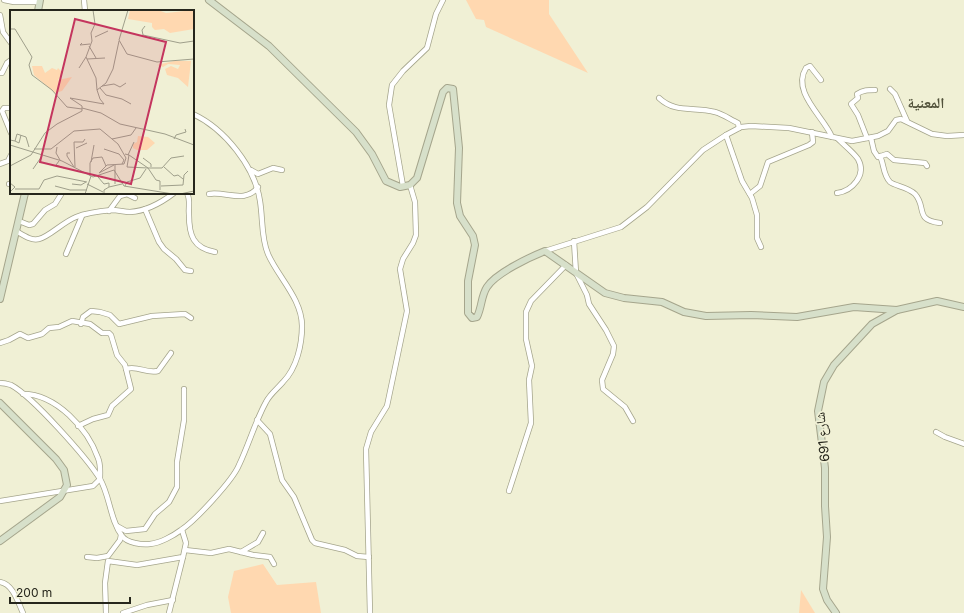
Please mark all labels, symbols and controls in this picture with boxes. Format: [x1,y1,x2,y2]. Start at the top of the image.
inset map [10,10,194,194]
district label: المعنية [907,93,945,112]
street label: شارع 691 [811,411,835,463]
scale bar [10,579,130,605]
text: 200 m [16,585,52,600]

